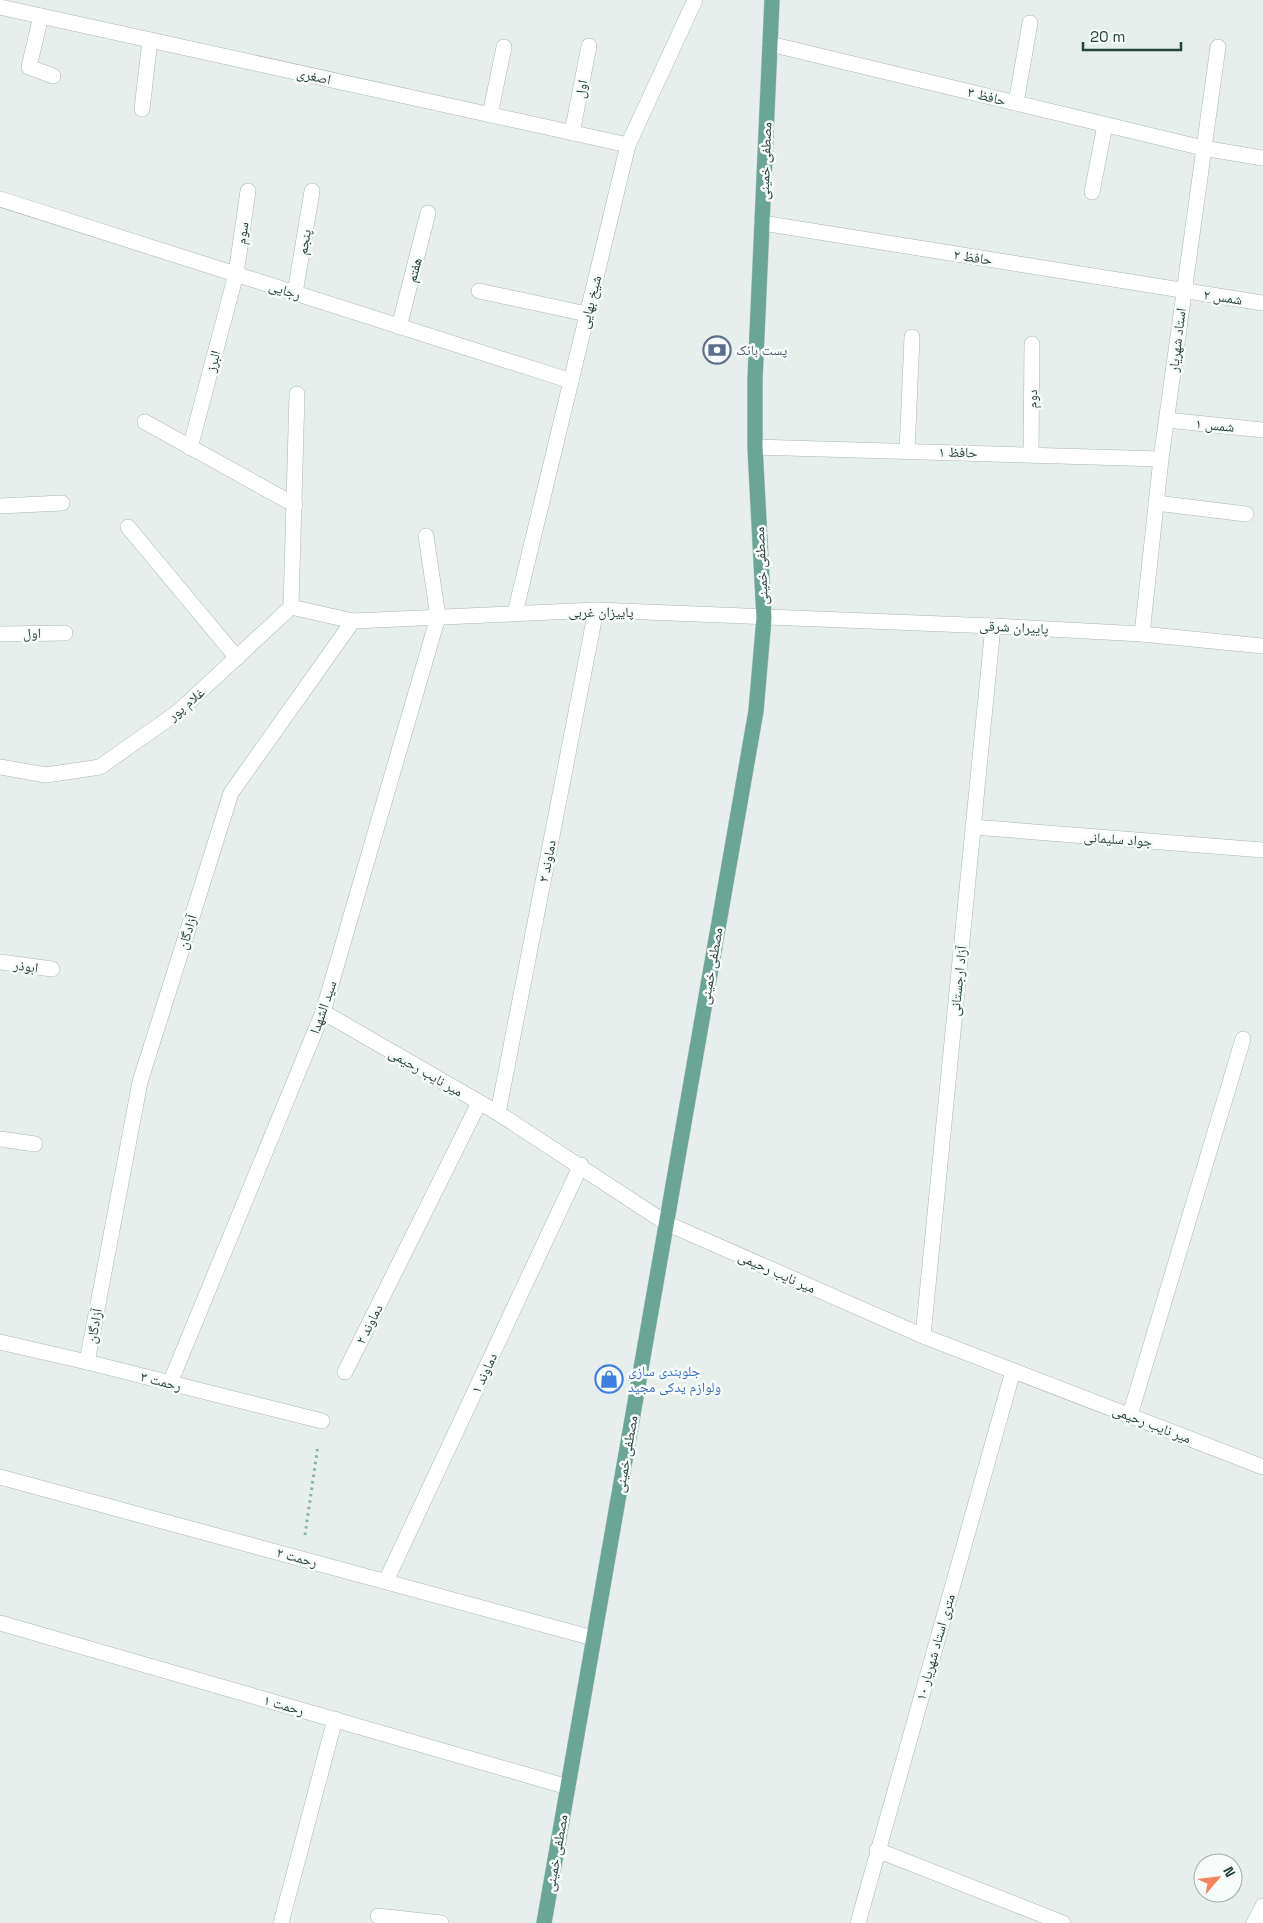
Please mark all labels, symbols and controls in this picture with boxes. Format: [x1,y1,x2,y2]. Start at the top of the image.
scale bar [1083,20,1180,52]
text: 20 m [1090,27,1125,46]
street label: اصغری [295,64,333,88]
street label: اول [570,78,592,100]
street label: حافظ ۳ [966,83,1008,109]
street label: مصطفی خمینی [755,122,775,200]
street label: سوم [232,221,253,246]
street label: پنجم [293,228,316,256]
street label: حافظ ۲ [952,245,994,269]
street label: هفتم [402,256,427,285]
street label: شیخ بهایی [575,273,606,331]
street label: رجایی [267,276,303,304]
street label: شمس ۲ [1202,285,1244,309]
street label: استاد شهریار [1164,307,1190,374]
bank icon: پست بانک [702,335,732,365]
place label: پست بانک [736,341,787,359]
street label: البرز [201,348,224,375]
street label: دوم [1023,389,1042,409]
street label: شمس ۱ [1195,414,1235,436]
street label: حافظ ۱ [938,443,978,461]
street label: مصطفی خمینی [750,527,772,605]
street label: پاییزان غربی [568,603,634,621]
street label: پاییران شرقی [979,616,1049,638]
street label: اول [23,624,41,642]
street label: غلام پور [163,683,209,726]
street label: جواد سلیمانی [1083,828,1153,850]
street label: دماوند ۲ [534,838,560,884]
street label: آزادگان [173,912,201,952]
street label: مصطفی خمینی [695,926,727,1006]
street label: آزاد ارجستانی [945,945,971,1017]
street label: ابوذر [11,955,40,977]
street label: سید الشهدا [305,978,341,1036]
street label: میر نایب رحیمی [386,1044,466,1100]
street label: میر نایب رحیمی [736,1247,818,1297]
street label: دماوند ۲ [351,1301,387,1347]
street label: آزادگان [82,1307,106,1345]
street label: دماوند ۱ [467,1350,501,1396]
place label: جلوبندی سازی ولوازم یدکی مجید [628,1362,721,1397]
shop icon: جلوبندی سازی ولوازم یدکی مجید [594,1364,624,1394]
street label: رحمت ۳ [139,1367,183,1395]
street label: میر نایب رحیمی [1110,1401,1194,1447]
street label: مصطفی خمینی [610,1414,642,1494]
street label: رحمت ۲ [275,1543,319,1571]
street label: ۱۰ متری استاد شهریار [911,1592,959,1702]
street label: رحمت ۱ [262,1691,306,1719]
street label: مصطفی خمینی [540,1813,572,1893]
north arrow [1193,1853,1243,1903]
text: N [1219,1864,1240,1880]

